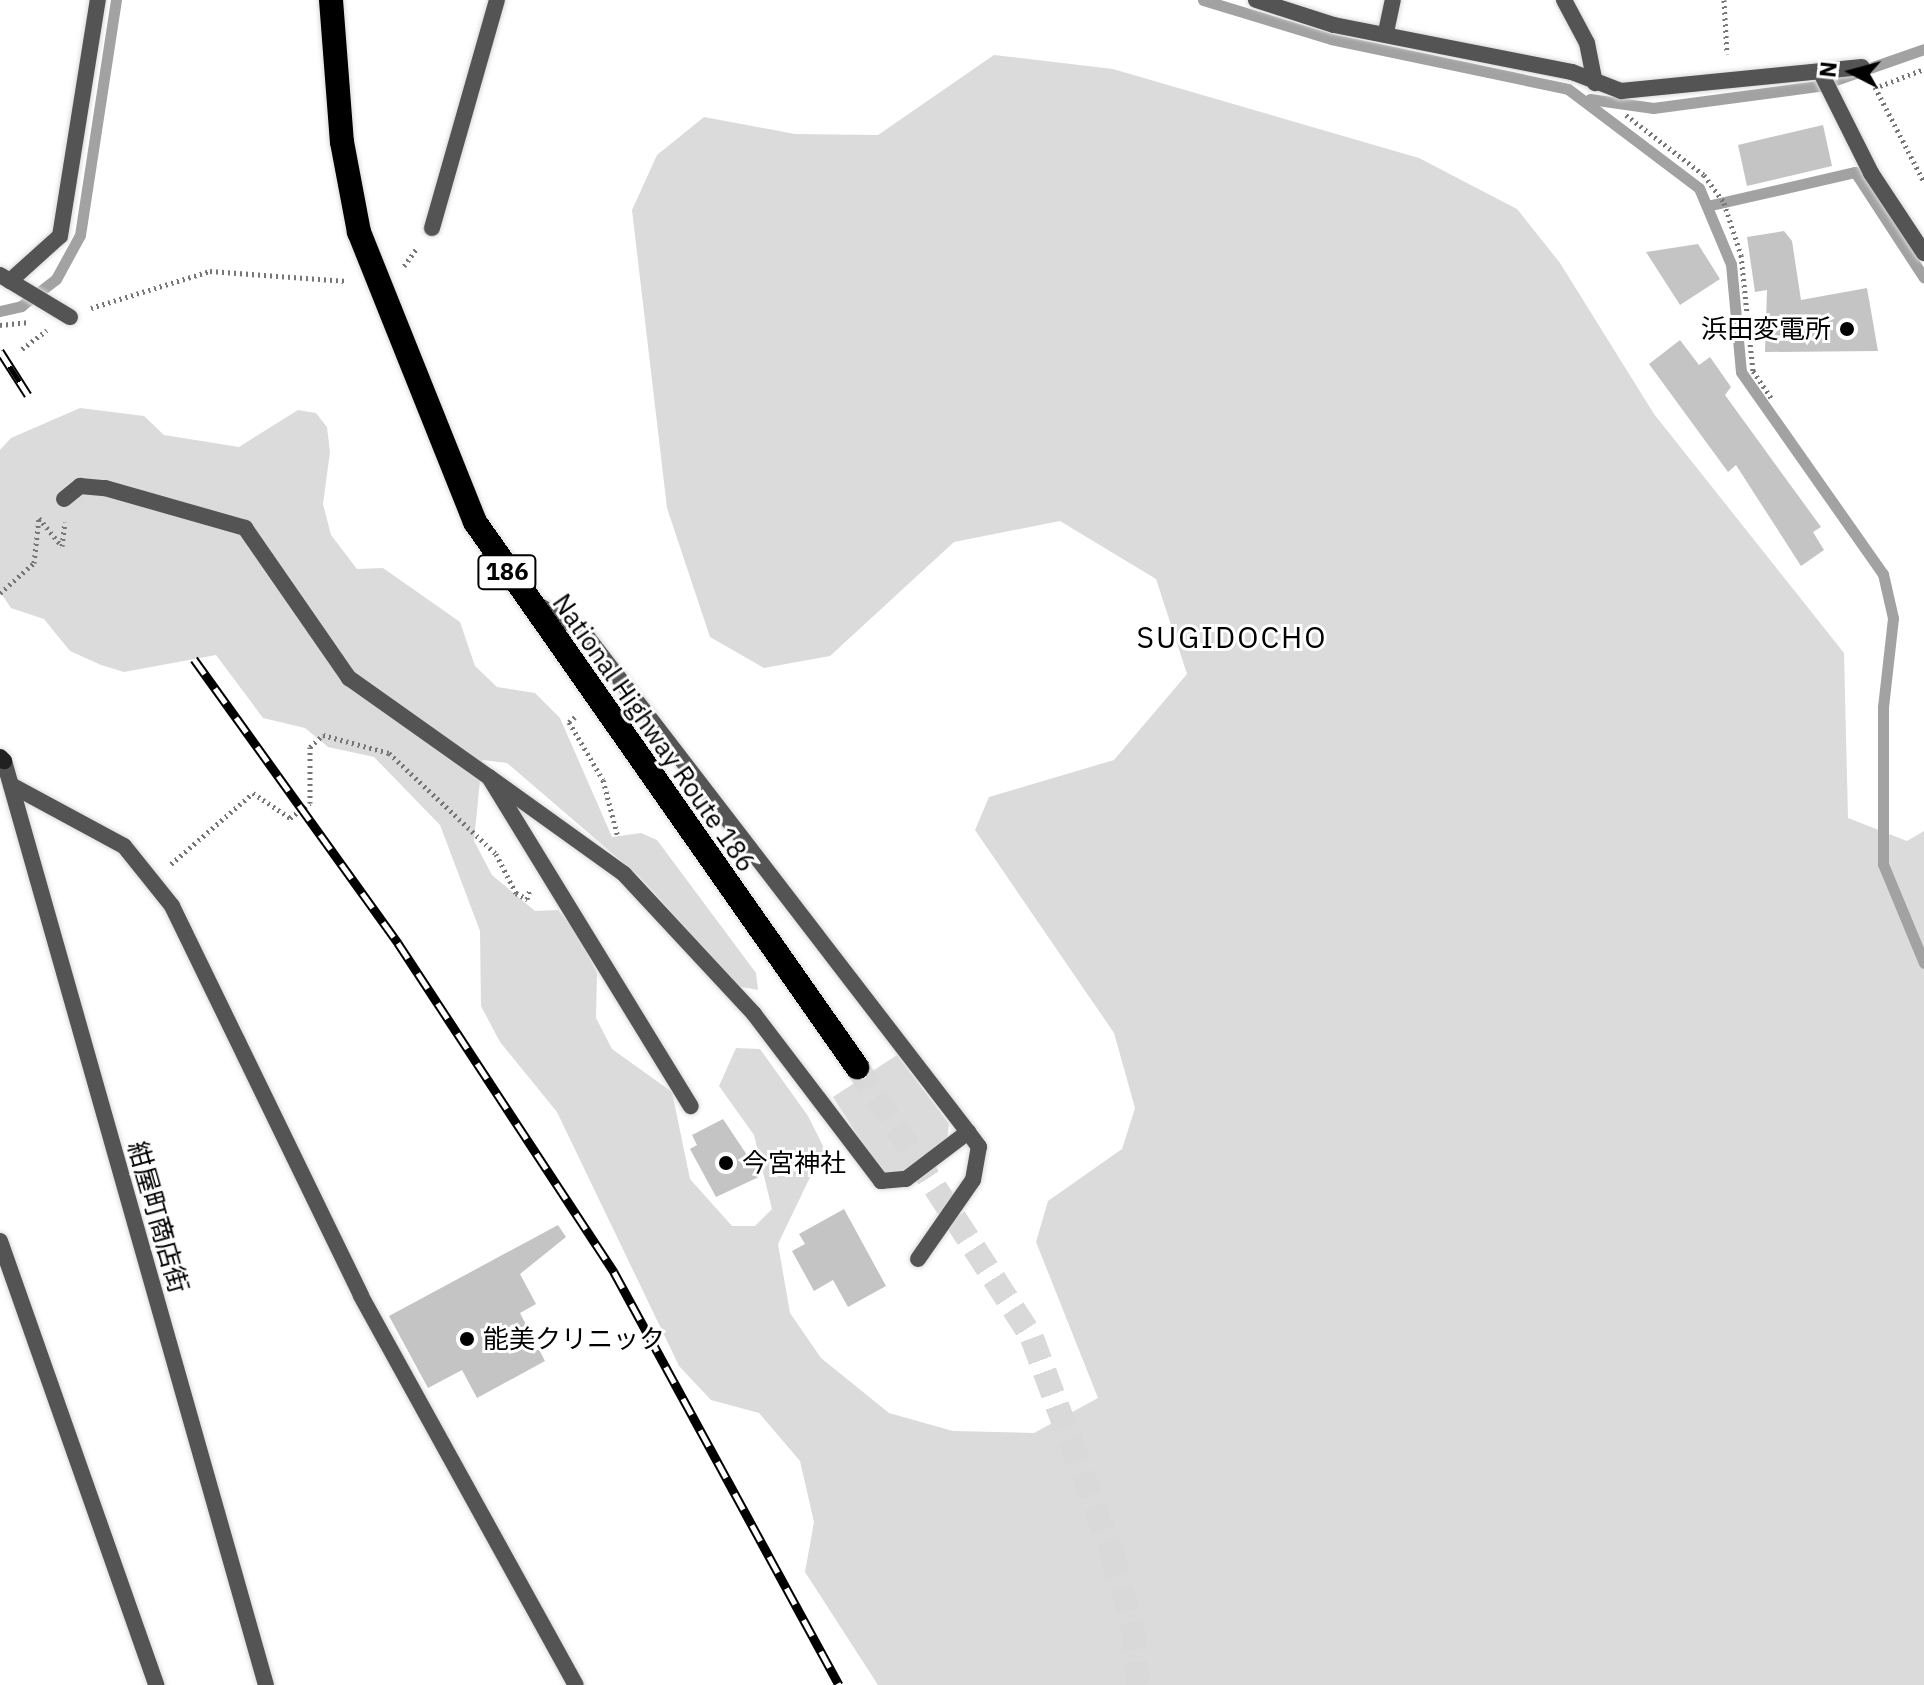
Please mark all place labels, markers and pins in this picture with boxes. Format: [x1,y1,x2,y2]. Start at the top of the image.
place label: 浜田変電所 [1701,313,1831,345]
marker: 浜田変電所 [1838,320,1856,338]
place label: 今宮神社 [742,1147,846,1179]
marker: 今宮神社 [717,1154,735,1172]
place label: 能美クリニック [483,1323,665,1355]
marker: 能美クリニック [458,1330,476,1348]

